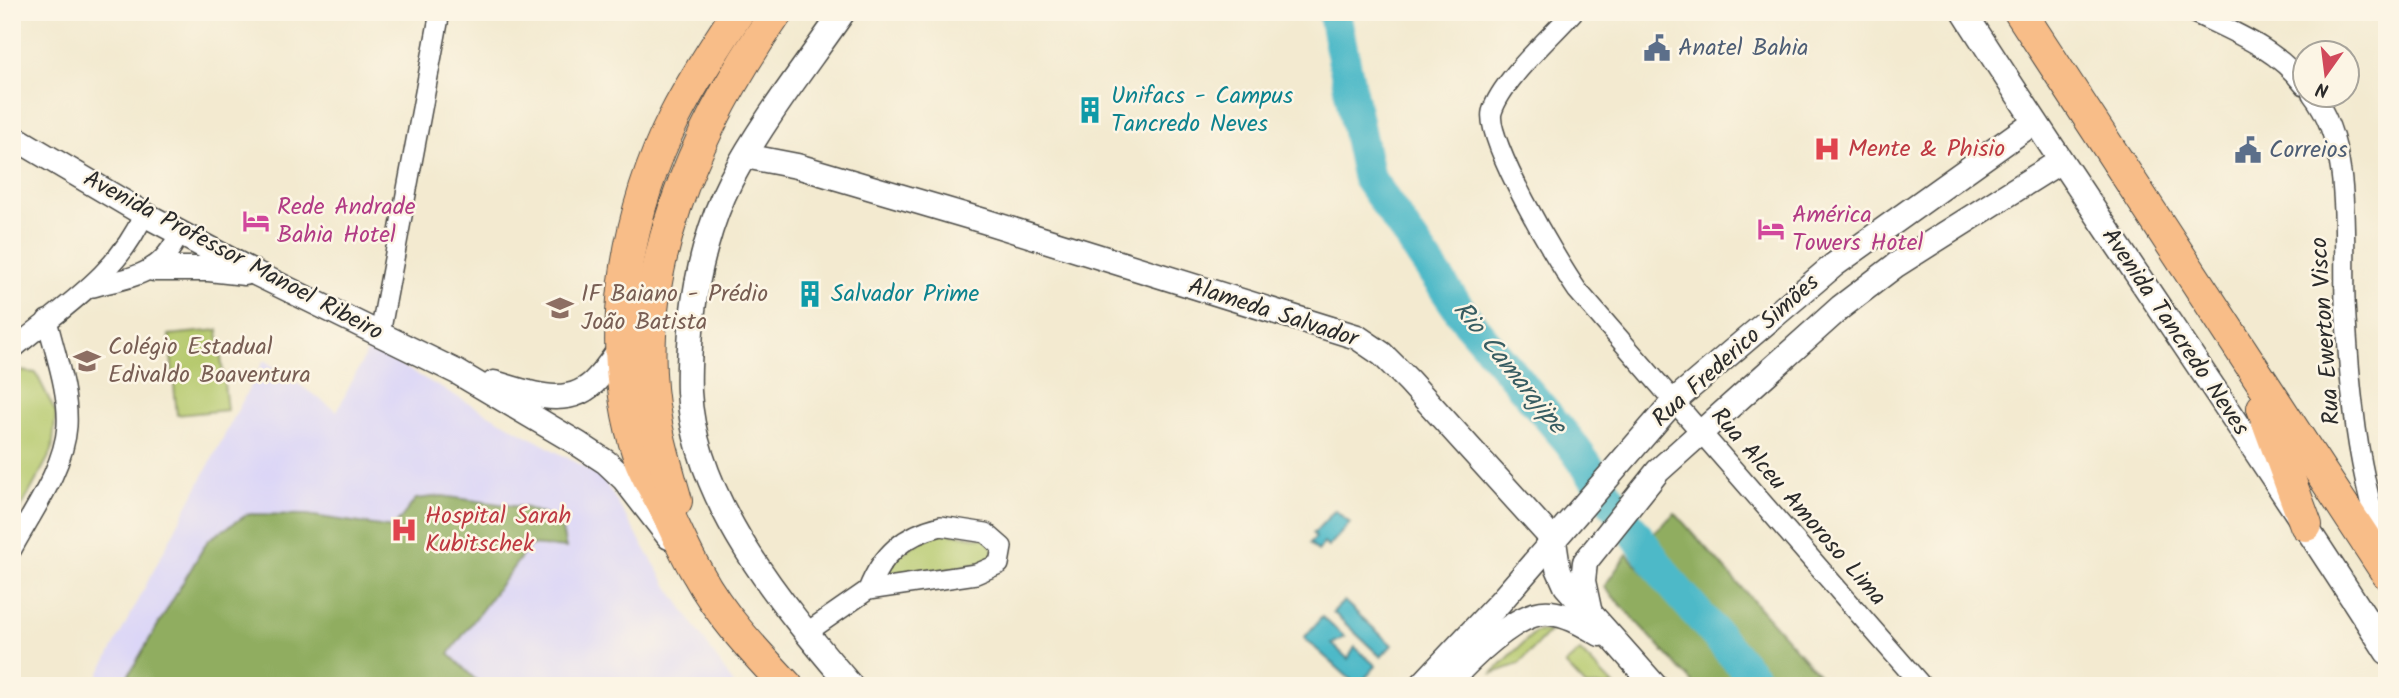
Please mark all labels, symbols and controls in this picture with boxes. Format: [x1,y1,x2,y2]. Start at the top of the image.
place label: Anatel Bahia [1678,29,1809,68]
public building icon: Anatel Bahia [1642,33,1672,63]
north arrow [2290,38,2360,108]
text: N [2313,73,2332,105]
place label: Unifacs - Campus Tancredo Neves [1111,77,1293,144]
building icon: Unifacs - Campus Tancredo Neves [1075,95,1105,125]
place label: Mente & Phisio [1848,130,2005,169]
place label: Correios [2269,131,2348,170]
hospital icon: Mente & Phisio [1812,134,1842,164]
public building icon: Correios [2233,135,2263,165]
street label: Avenida Professor Manoel Ribeiro [76,160,390,352]
place label: Rede Andrade Bahia Hotel [277,188,416,255]
place label: América Towers Hotel [1792,196,1923,263]
hotel icon: Rede Andrade Bahia Hotel [241,206,271,236]
hotel icon: América Towers Hotel [1756,214,1786,244]
street label: Avenida Tancredo Neves [2091,220,2259,444]
street label: Rua Ewerton Visco [2300,236,2352,426]
street label: Rua Frederico Simões [1643,265,1829,437]
street label: Alameda Salvador [1183,267,1365,359]
place label: IF Baiano - Prédio João Batista [581,275,768,342]
place label: Salvador Prime [831,275,979,314]
building icon: Salvador Prime [795,279,825,309]
water label: Rio Camarajipe [1442,292,1578,446]
school or university icon: IF Baiano - Prédio João Batista [545,293,575,323]
place label: Colégio Estadual Edivaldo Boaventura [108,328,311,395]
school or university icon: Colégio Estadual Edivaldo Boaventura [72,346,102,376]
street label: Rua Alceu Amoroso Lima [1700,399,1896,615]
place label: Hospital Sarah Kubitschek [425,497,571,564]
hospital icon: Hospital Sarah Kubitschek [389,515,419,545]

